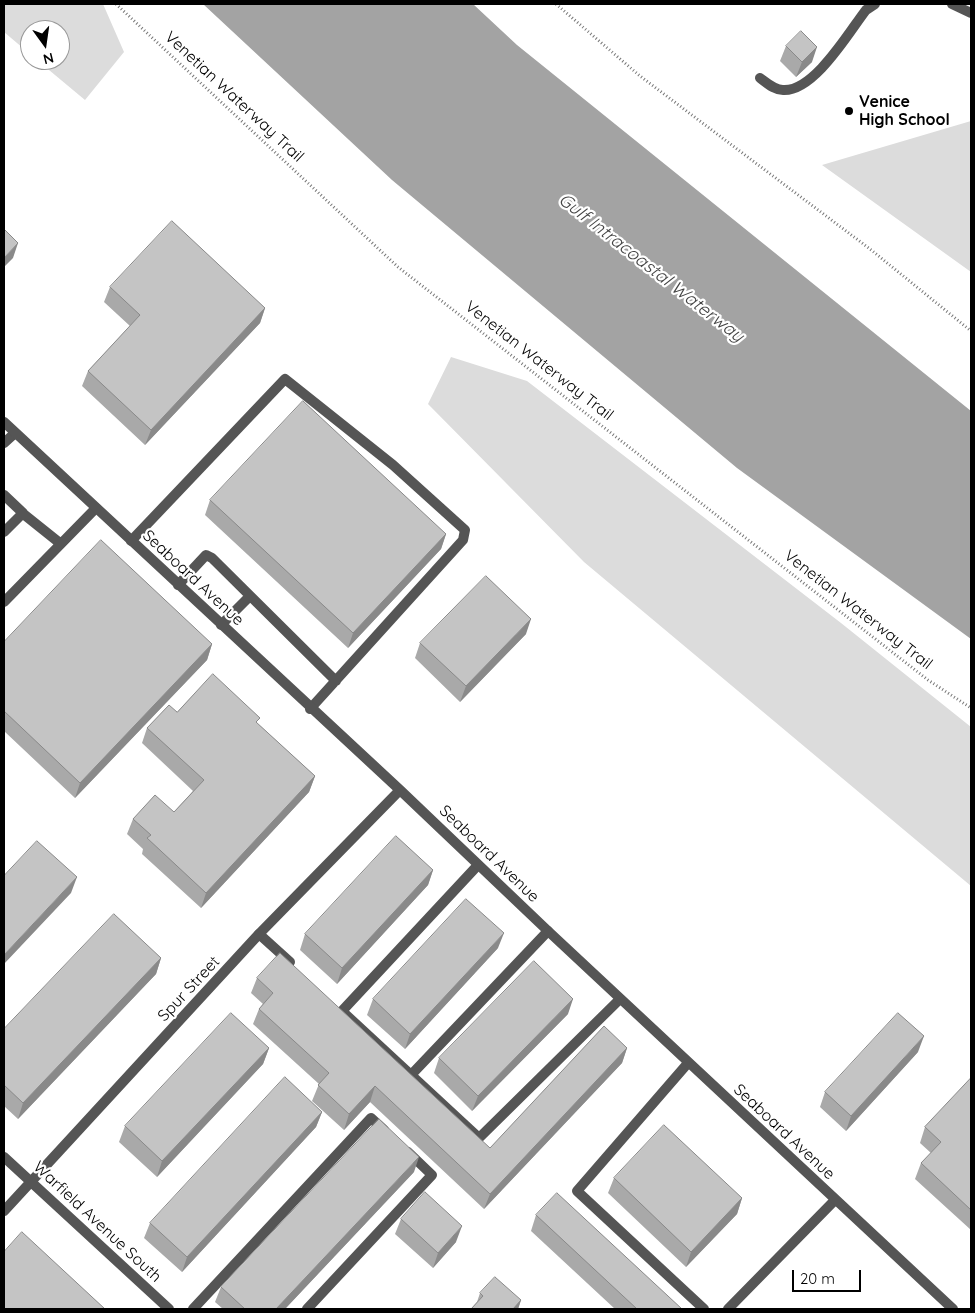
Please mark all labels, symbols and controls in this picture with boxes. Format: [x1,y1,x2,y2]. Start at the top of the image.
north arrow [20,20,70,70]
street label: Venetian Waterway Trail [161,28,307,166]
text: N [41,49,56,69]
place label: Venice High School [859,92,950,130]
marker: Venice High School [843,105,855,117]
water label: Gulf Intracoastal Waterway [554,189,748,347]
street label: Venetian Waterway Trail [461,297,617,425]
street label: Seaboard Avenue [138,526,248,630]
street label: Venetian Waterway Trail [780,546,936,674]
street label: Seaboard Avenue [435,801,543,907]
street label: Spur Street [154,952,224,1026]
street label: Seaboard Avenue [729,1080,839,1184]
street label: Warfield Avenue South [29,1158,165,1286]
scale bar [795,1260,864,1292]
text: 20 m [800,1269,835,1288]

